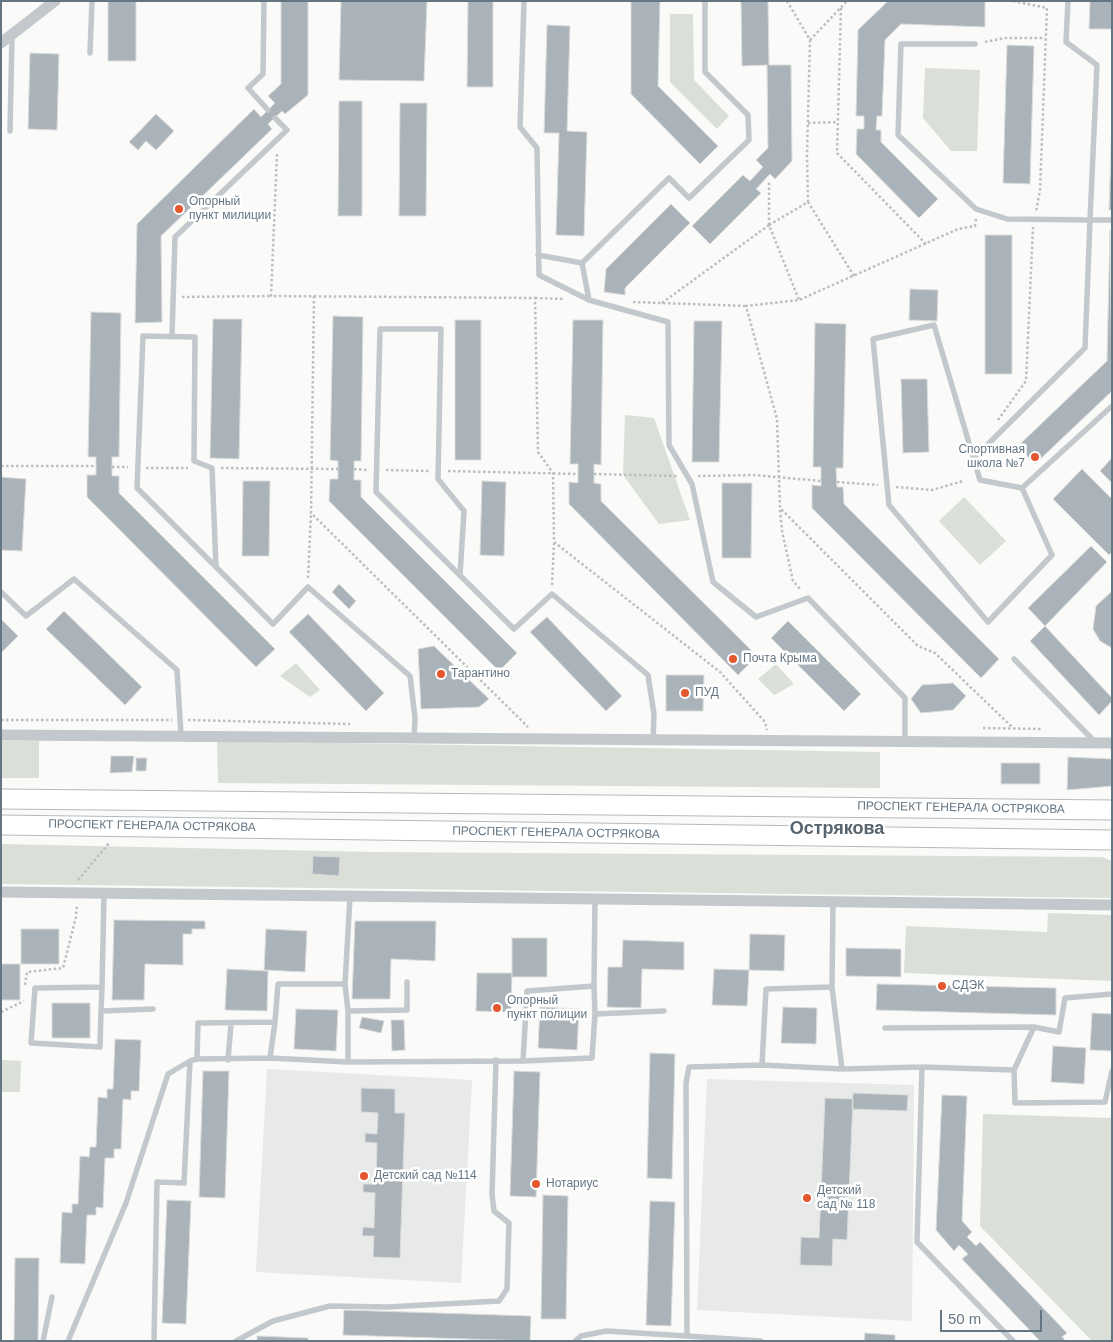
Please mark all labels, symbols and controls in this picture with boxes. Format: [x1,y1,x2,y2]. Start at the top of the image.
place label: Опорный пункт милиции [189,195,271,223]
marker: Опорный пункт милиции [173,203,185,215]
place label: Спортивная школа №7 [958,443,1025,471]
marker: Спортивная школа №7 [1029,451,1041,463]
place label: Почта Крыма [743,652,817,666]
marker: Почта Крыма [727,653,739,665]
place label: Тарантино [451,667,510,681]
marker: Тарантино [435,668,447,680]
place label: ПУД [695,686,719,700]
marker: ПУД [679,687,691,699]
street label: ПРОСПЕКТ ГЕНЕРАЛА ОСТРЯКОВА [857,799,1065,817]
street label: ПРОСПЕКТ ГЕНЕРАЛА ОСТРЯКОВА [48,817,256,835]
district label: Острякова [790,818,884,840]
street label: ПРОСПЕКТ ГЕНЕРАЛА ОСТРЯКОВА [452,824,660,842]
place label: СДЭК [952,979,984,993]
marker: СДЭК [936,980,948,992]
place label: Опорный пункт полиции [507,994,587,1022]
marker: Опорный пункт полиции [491,1002,503,1014]
place label: Детский сад №114 [374,1169,477,1183]
marker: Детский сад №114 [358,1170,370,1182]
place label: Нотариус [546,1177,598,1191]
marker: Нотариус [530,1178,542,1190]
place label: Детский сад № 118 [817,1184,875,1212]
marker: Детский сад № 118 [801,1192,813,1204]
scale bar [943,1300,1046,1332]
text: 50 m [948,1310,981,1327]

